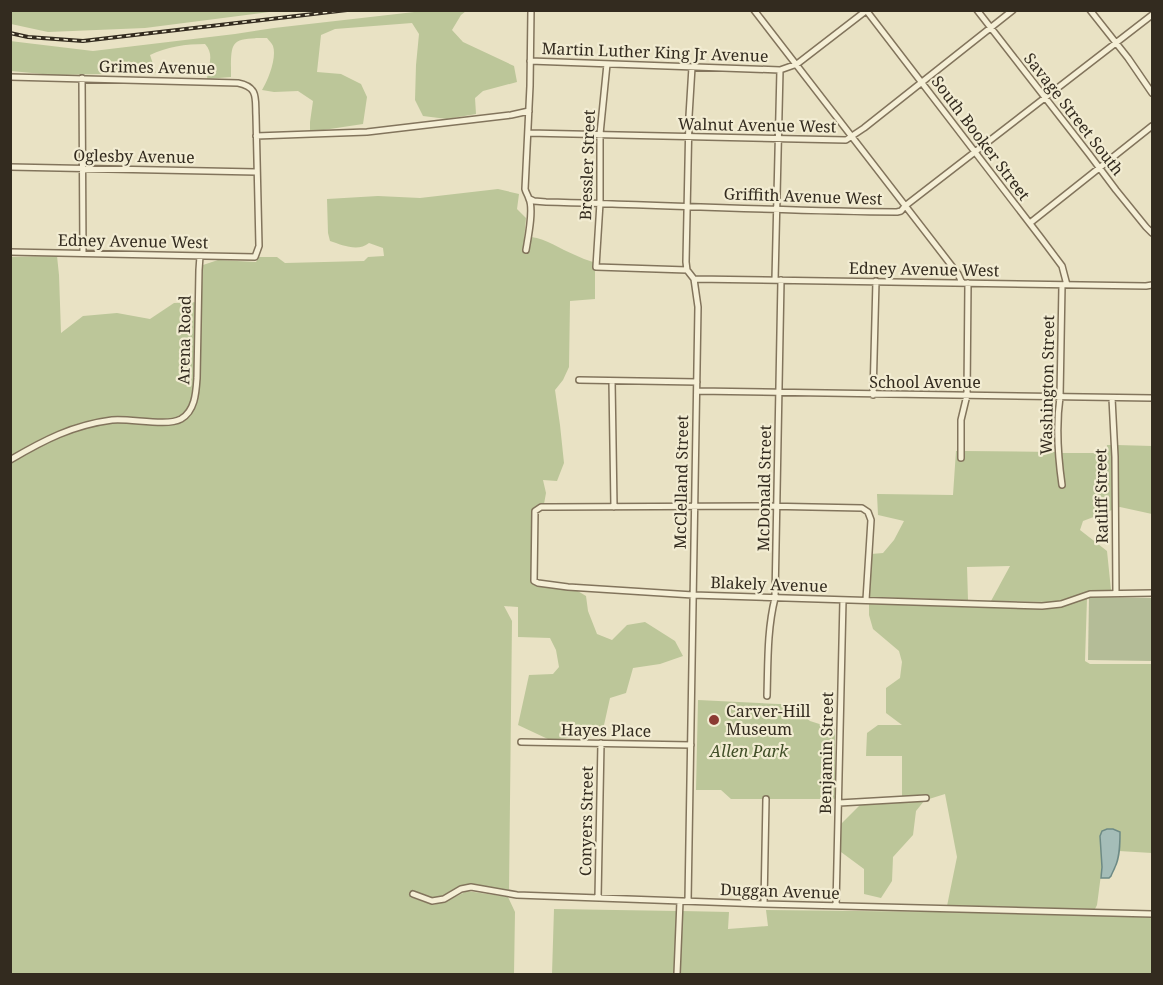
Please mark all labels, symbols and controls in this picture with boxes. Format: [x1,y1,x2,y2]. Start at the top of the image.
street label: Martin Luther King Jr Avenue [541,37,769,67]
street label: Savage Street South [1019,48,1129,180]
street label: Grimes Avenue [99,55,215,79]
street label: South Booker Street [927,71,1035,205]
street label: Bressler Street [574,109,600,221]
street label: Walnut Avenue West [678,113,837,137]
street label: Oglesby Avenue [73,144,195,168]
street label: Griffith Avenue West [723,182,883,210]
street label: Edney Avenue West [58,229,209,253]
street label: Edney Avenue West [849,257,1000,281]
street label: Arena Road [172,295,196,385]
street label: Washington Street [1035,314,1059,455]
street label: School Avenue [869,371,981,393]
street label: McClelland Street [669,414,693,549]
street label: McDonald Street [752,424,776,552]
street label: Ratliff Street [1089,448,1113,544]
street label: Blakely Avenue [710,571,828,597]
street label: Benjamin Street [814,691,838,814]
place label: Carver-Hill Museum [726,700,810,740]
marker: Carver-Hill Museum [707,713,721,727]
street label: Hayes Place [561,718,651,742]
park label: Allen Park [709,740,789,762]
street label: Conyers Street [574,765,598,876]
street label: Duggan Avenue [720,878,840,904]

